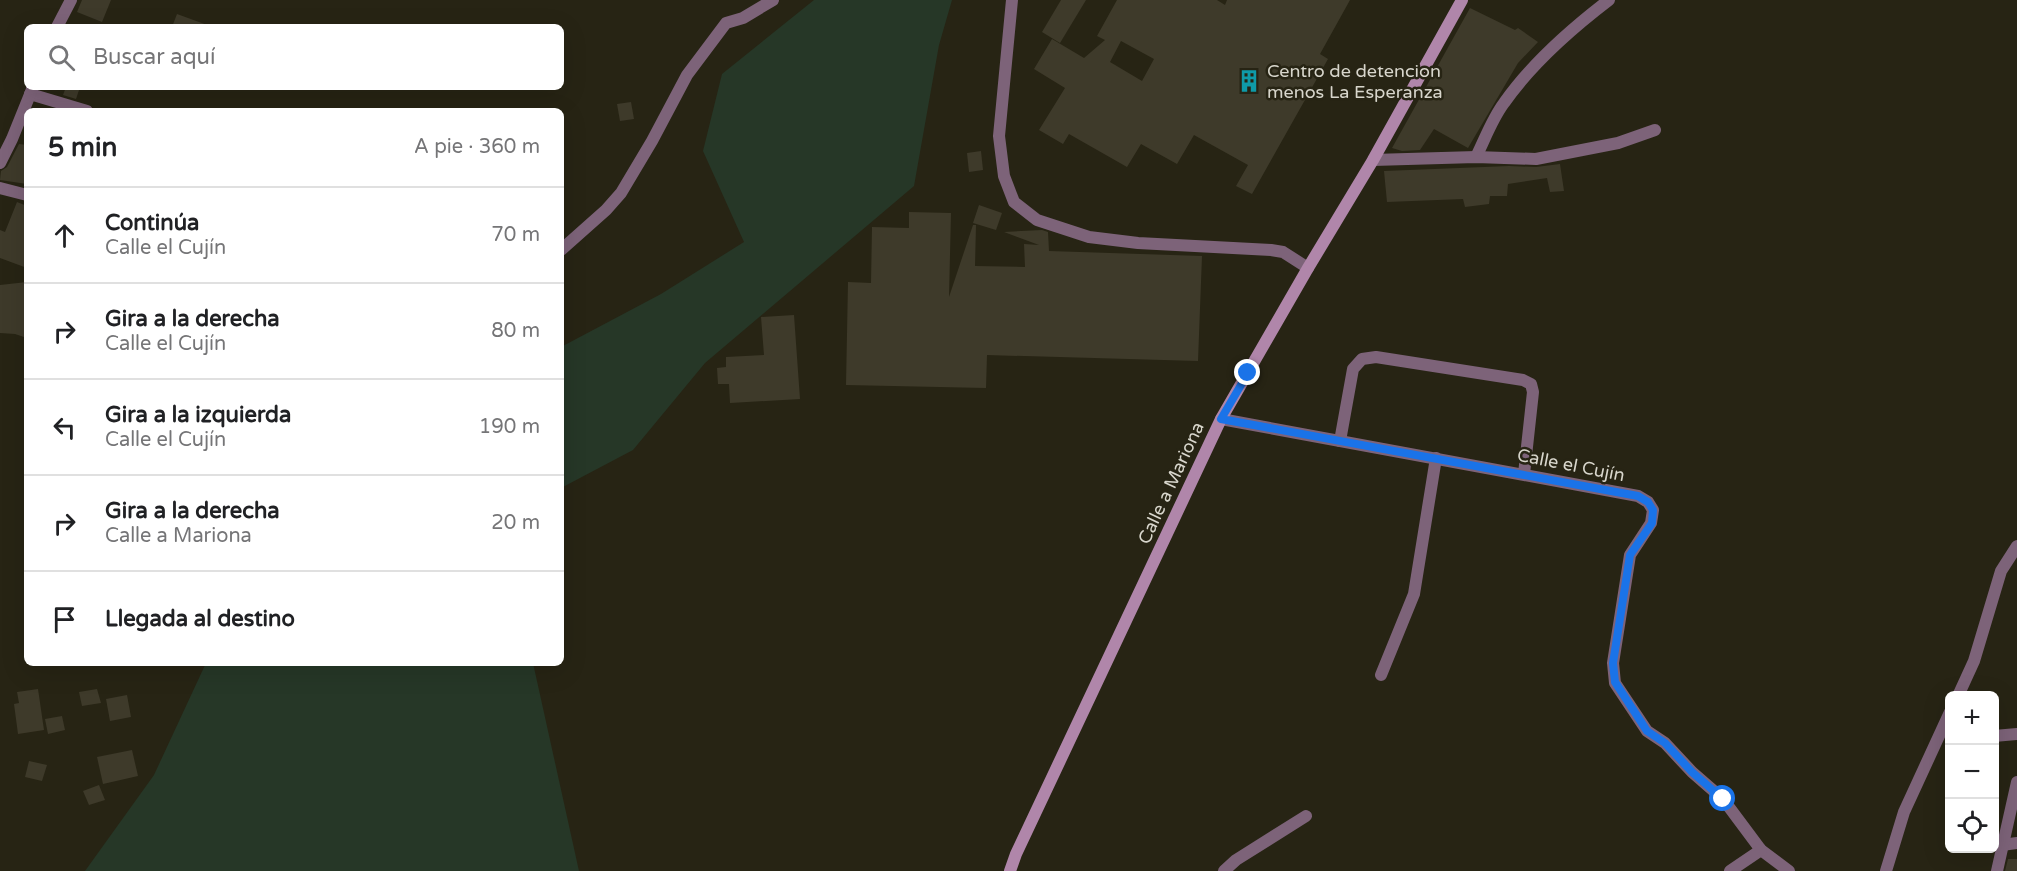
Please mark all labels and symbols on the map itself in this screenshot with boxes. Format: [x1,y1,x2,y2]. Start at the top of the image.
place label: Centro de detencion menos La Esperanza [1267,60,1443,103]
building icon: Centro de detencion menos La Esperanza [1236,68,1262,94]
route end [1234,359,1260,385]
street label: Calle a Mariona [1133,418,1209,548]
street label: Calle el Cujín [1515,444,1627,486]
route start [1709,785,1735,811]

